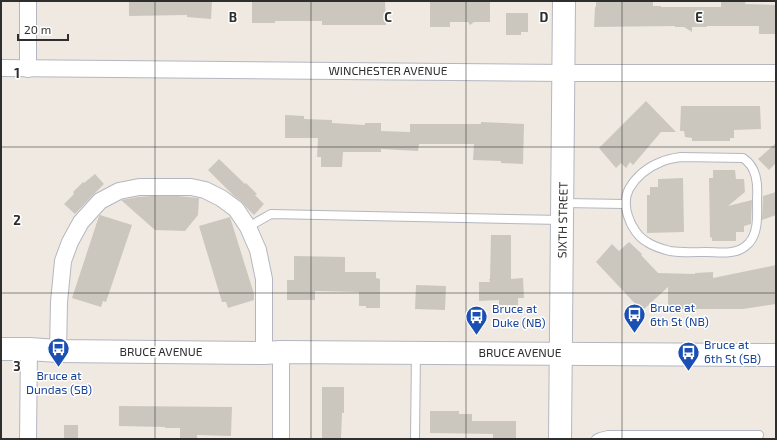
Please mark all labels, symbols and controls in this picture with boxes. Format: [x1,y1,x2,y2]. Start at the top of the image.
text: B [229,9,237,25]
text: C [384,9,392,25]
text: D [540,9,549,25]
text: E [695,9,703,25]
scale bar [18,16,68,42]
text: 20 m [24,22,51,36]
street label: WINCHESTER AVENUE [328,63,448,77]
text: 1 [14,65,20,81]
street label: SIXTH STREET [554,182,570,258]
text: 2 [13,212,21,228]
place label: Bruce at 6th St (NB) [650,300,709,328]
place label: Bruce at Duke (NB) [492,301,546,329]
bus stop icon: Bruce at 6th St (NB) [621,302,647,335]
bus stop icon: Bruce at Duke (NB) [464,303,490,336]
bus stop icon: Bruce at Dundas (SB) [46,336,72,369]
place label: Bruce at 6th St (SB) [704,337,761,365]
bus stop icon: Bruce at 6th St (SB) [676,339,702,372]
street label: BRUCE AVENUE [119,344,203,358]
street label: BRUCE AVENUE [478,345,562,359]
text: 3 [13,358,21,374]
place label: Bruce at Dundas (SB) [26,368,92,396]

